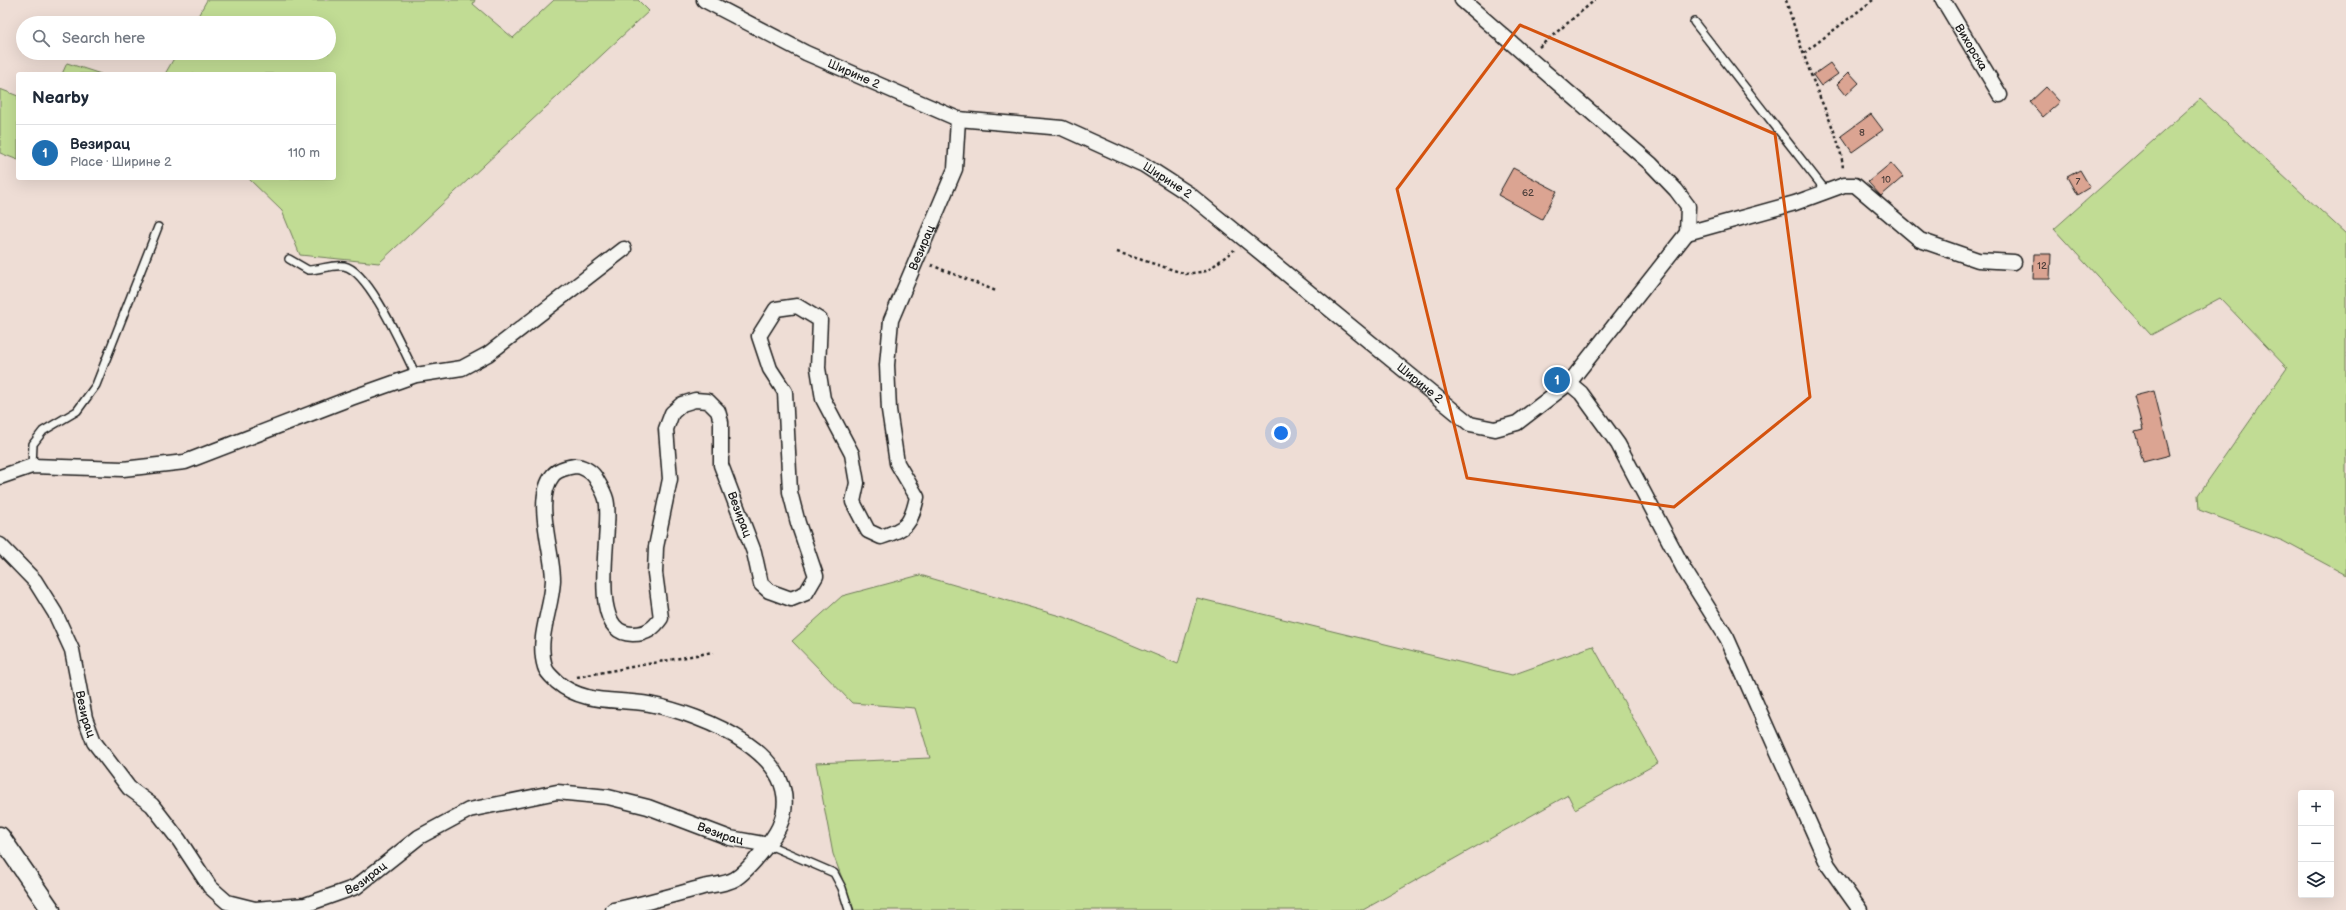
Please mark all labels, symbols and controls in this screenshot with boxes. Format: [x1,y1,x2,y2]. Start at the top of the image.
search box [16,16,336,60]
street label: Вихорска [1952,21,1991,73]
icon: search [30,27,52,49]
text: Search here [62,29,145,48]
street label: Ширине 2 [825,56,882,92]
text: Nearby [32,88,89,108]
house number: 8 [1859,127,1865,139]
text: Везирац [70,135,130,154]
text: 1 [42,145,48,161]
text: 110 m [288,145,320,161]
text: Place · Ширине 2 [70,154,172,170]
street label: Ширине 2 [1140,159,1195,202]
house number: 10 [1881,174,1891,186]
house number: 7 [2076,176,2081,188]
house number: 62 [1522,187,1534,199]
street label: Везирац [905,223,938,273]
house number: 12 [2037,260,2047,272]
street label: Ширине 2 [1394,360,1446,406]
pin: 1 [1544,365,1570,395]
your location [1271,423,1291,443]
street label: Везирац [724,489,755,539]
street label: Везирац [72,689,99,739]
map controls [2298,790,2334,898]
button: + [2298,790,2334,826]
street label: Везирац [695,819,745,848]
button: − [2298,826,2334,862]
street label: Везирац [343,858,389,898]
button: layers [2298,862,2334,898]

